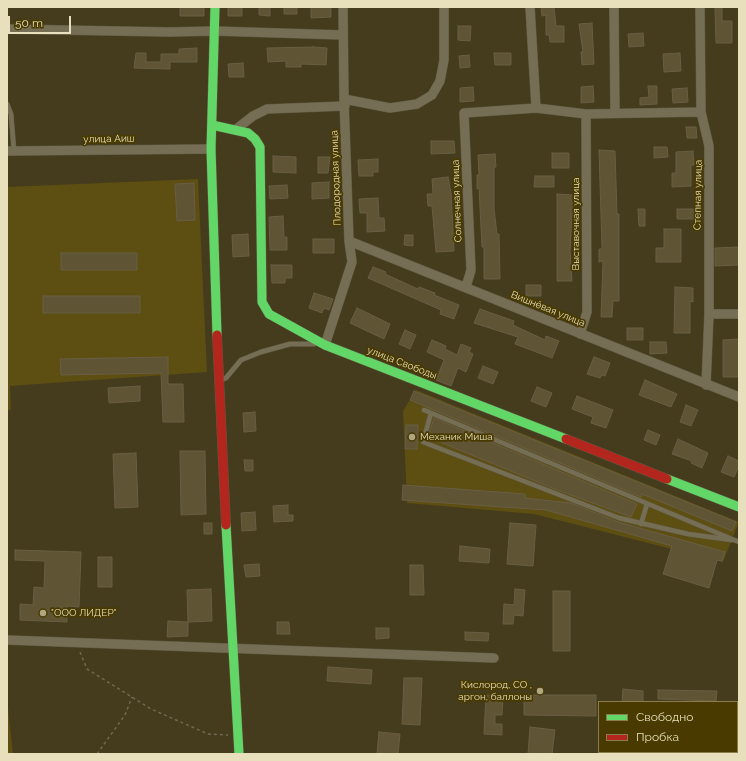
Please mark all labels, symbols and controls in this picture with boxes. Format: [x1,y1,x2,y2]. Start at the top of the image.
scale bar [10,8,73,34]
text: 50 m [15,16,43,30]
street label: Плодородная улица [328,130,344,226]
street label: улица Аиш [83,133,135,145]
street label: Солнечная улица [450,159,464,243]
street label: Степная улица [691,160,705,230]
street label: Выставочная улица [570,178,582,270]
street label: Вишнёвая улица [509,289,587,329]
street label: улица Свободы [365,344,439,382]
place label: Механик Миша [420,431,493,443]
marker: Механик Миша [407,432,417,442]
place label: "ООО ЛИДЕР" [51,607,117,619]
marker: "ООО ЛИДЕР" [38,608,48,618]
place label: Кислород, СО , аргон, баллоны [458,679,532,702]
marker: Кислород, СО , аргон, баллоны [535,686,545,696]
legend [598,701,738,753]
text: Свободно [636,710,693,724]
text: Пробка [636,730,679,744]

